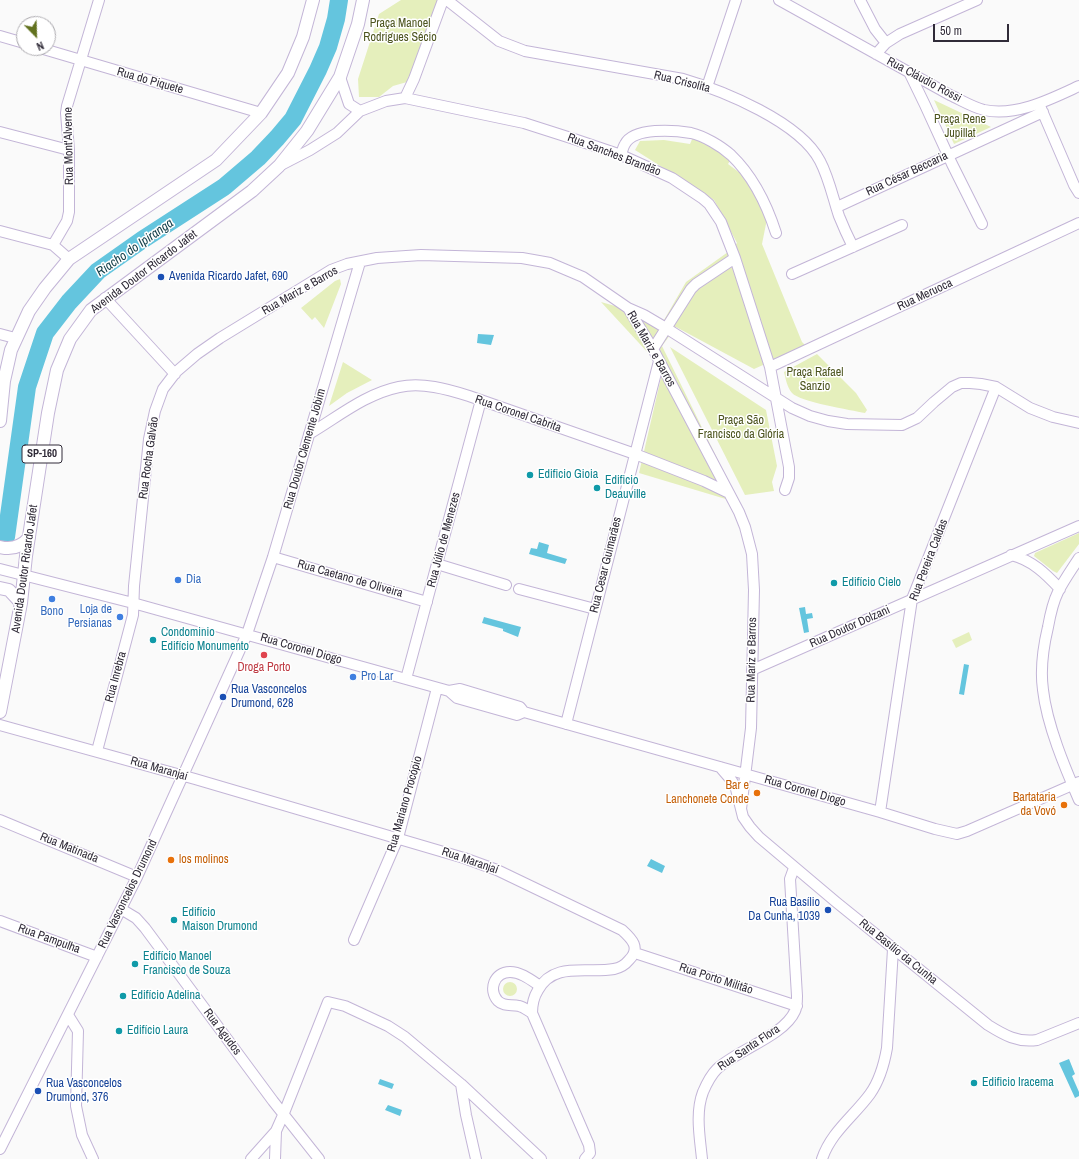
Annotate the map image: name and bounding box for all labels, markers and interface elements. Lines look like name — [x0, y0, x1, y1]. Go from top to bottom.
north arrow — [16, 16, 56, 56]
scale bar — [935, 16, 1011, 42]
park label: Praça Manoel Rodrigues Sécio — [363, 17, 437, 45]
text: 50 m — [940, 23, 962, 39]
text: N — [35, 38, 46, 54]
street label: Rua Cláudio Rossi — [884, 54, 964, 106]
street label: Rua do Piquete — [115, 65, 185, 97]
street label: Rua Crisolita — [652, 68, 712, 96]
street label: Rua Mont'Alverne — [61, 107, 77, 185]
park label: Praça Rene Jupillat — [934, 113, 986, 141]
street label: Rua Sanches Brandão — [565, 131, 663, 179]
street label: Rua César Beccaria — [864, 149, 950, 199]
water label: Riacho do Ipiranga — [93, 216, 177, 280]
street label: Avenida Doutor Ricardo Jafet — [88, 227, 200, 317]
street label: Rua Mariz e Barros — [259, 263, 341, 319]
place label: Avenida Ricardo Jafet, 690 — [169, 270, 288, 284]
marker: Avenida Ricardo Jafet, 690 — [156, 272, 166, 282]
street label: Rua Meruoca — [895, 276, 955, 314]
street label: Rua Mariz e Barros — [623, 308, 679, 390]
park label: Praça Rafael Sanzio — [787, 366, 843, 394]
street label: Rua Doutor Clemente Jobim — [281, 387, 329, 511]
street label: Rua Coronel Cabrita — [473, 393, 563, 435]
park label: Praça São Francisco da Glória — [698, 414, 784, 442]
street label: Rua Rocha Galvão — [136, 416, 162, 500]
road number: SP-160 — [22, 445, 62, 463]
place label: Edificio Gioia — [538, 468, 598, 482]
marker: Edificio Gioia — [525, 470, 535, 480]
place label: Edificio Deauville — [605, 474, 646, 502]
marker: Edificio Deauville — [592, 483, 602, 493]
street label: Rua Júlio de Menezes — [424, 491, 464, 589]
street label: Avenida Doutor Ricardo Jafet — [9, 504, 41, 634]
street label: Rua Cesar Guimarães — [587, 516, 625, 614]
street label: Rua Pereira Caldas — [907, 517, 951, 603]
street label: Rua Caetano de Oliveira — [296, 557, 404, 601]
place label: Dia — [186, 573, 201, 587]
marker: Dia — [173, 575, 183, 585]
place label: Edifício Cielo — [842, 576, 901, 590]
marker: Edifício Cielo — [829, 578, 839, 588]
marker: Bono — [47, 594, 57, 604]
place label: Loja de Persianas — [68, 603, 112, 631]
street label: Rua Doutor Dolzani — [808, 603, 892, 651]
place label: Bono — [41, 605, 63, 619]
marker: Loja de Persianas — [115, 612, 125, 622]
street label: Rua Mariz e Barros — [744, 617, 760, 703]
place label: Condominio Edifício Monumento — [161, 626, 249, 654]
street label: Rua Coronel Diogo — [259, 630, 343, 668]
marker: Condominio Edifício Monumento — [148, 635, 158, 645]
street label: Rua Inrebra — [102, 650, 130, 704]
marker: Droga Porto — [259, 650, 269, 660]
place label: Droga Porto — [237, 661, 291, 675]
place label: Pro Lar — [361, 670, 393, 684]
marker: Pro Lar — [348, 672, 358, 682]
place label: Rua Vasconcelos Drumond, 628 — [231, 683, 307, 711]
marker: Rua Vasconcelos Drumond, 628 — [218, 692, 228, 702]
street label: Rua Maranjaí — [129, 754, 189, 784]
street label: Rua Mariano Procópio — [384, 754, 426, 854]
street label: Rua Coronel Diogo — [763, 772, 847, 810]
place label: Bar e Lanchonete Conde — [666, 779, 749, 807]
marker: Bar e Lanchonete Conde — [752, 788, 762, 798]
place label: Bartataria da Vovó — [1013, 791, 1056, 819]
marker: Bartataria da Vovó — [1059, 800, 1069, 810]
street label: Rua Matinada — [38, 830, 100, 866]
street label: Rua Vasconcelos Drumond — [95, 837, 161, 951]
street label: Rua Maranjaí — [440, 845, 500, 877]
place label: los molinos — [179, 853, 229, 867]
marker: los molinos — [166, 855, 176, 865]
place label: Rua Basílio Da Cunha, 1039 — [748, 896, 820, 924]
marker: Rua Basílio Da Cunha, 1039 — [823, 905, 833, 915]
place label: Edifício Maison Drumond — [182, 906, 257, 934]
marker: Edifício Maison Drumond — [169, 915, 179, 925]
street label: Rua Basílio da Cunha — [856, 916, 940, 988]
street label: Rua Pampulha — [16, 921, 82, 957]
place label: Edifício Manoel Francisco de Souza — [143, 950, 231, 978]
marker: Edifício Manoel Francisco de Souza — [130, 959, 140, 969]
street label: Rua Porto Militão — [677, 960, 755, 998]
place label: Edifício Adelina — [131, 989, 200, 1003]
marker: Edifício Adelina — [118, 991, 128, 1001]
street label: Rua Agudos — [200, 1006, 244, 1058]
street label: Rua Santa Flora — [715, 1022, 783, 1074]
place label: Edifício Laura — [127, 1024, 188, 1038]
marker: Edifício Laura — [114, 1026, 124, 1036]
place label: Edificio Iracema — [982, 1076, 1054, 1090]
place label: Rua Vasconcelos Drumond, 376 — [46, 1077, 122, 1105]
marker: Edificio Iracema — [969, 1078, 979, 1088]
marker: Rua Vasconcelos Drumond, 376 — [33, 1086, 43, 1096]

